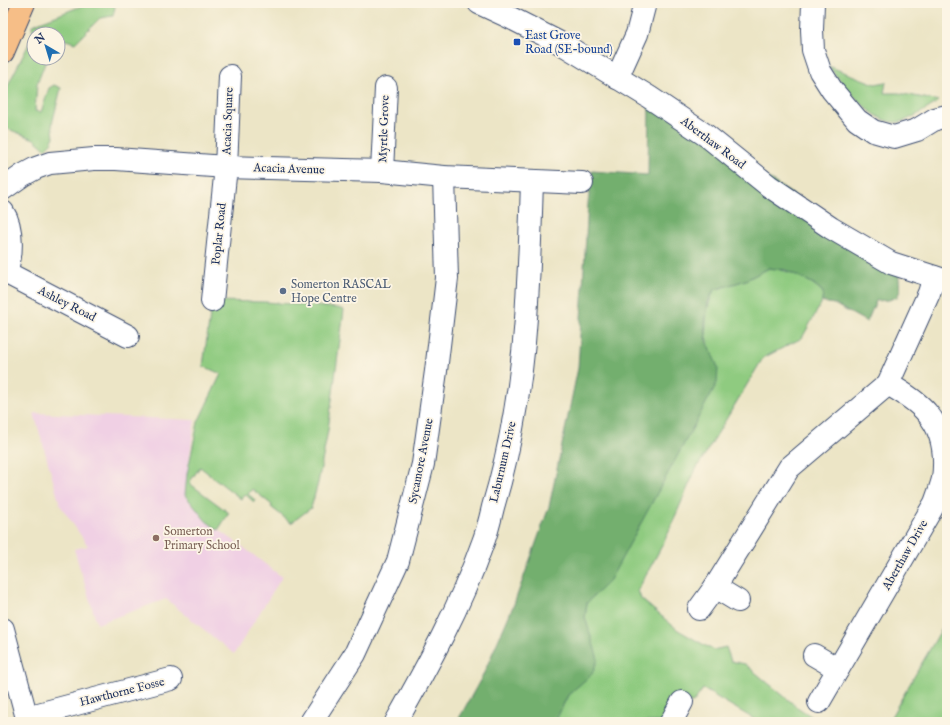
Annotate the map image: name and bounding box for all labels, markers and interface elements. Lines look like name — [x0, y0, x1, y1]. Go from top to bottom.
north arrow — [26, 26, 66, 66]
place label: East Grove Road (SE-bound) — [525, 28, 613, 57]
text: N — [32, 30, 49, 48]
marker: East Grove Road (SE-bound) — [512, 37, 522, 47]
street label: Acacia Square — [219, 86, 238, 156]
street label: Myrtle Grove — [375, 94, 393, 163]
street label: Aberthaw Road — [677, 113, 749, 173]
street label: Acacia Avenue — [252, 160, 325, 178]
street label: Poplar Road — [208, 202, 231, 266]
place label: Somerton RASCAL Hope Centre — [291, 277, 391, 307]
street label: Ashley Road — [35, 283, 99, 325]
marker: Somerton RASCAL Hope Centre — [278, 286, 288, 296]
street label: Sycamore Avenue — [405, 416, 437, 505]
street label: Laburnum Drive — [486, 419, 520, 504]
street label: Aberthaw Drive — [878, 517, 931, 594]
place label: Somerton Primary School — [164, 524, 240, 553]
marker: Somerton Primary School — [151, 533, 161, 543]
street label: Hawthorne Fosse — [78, 674, 166, 710]

